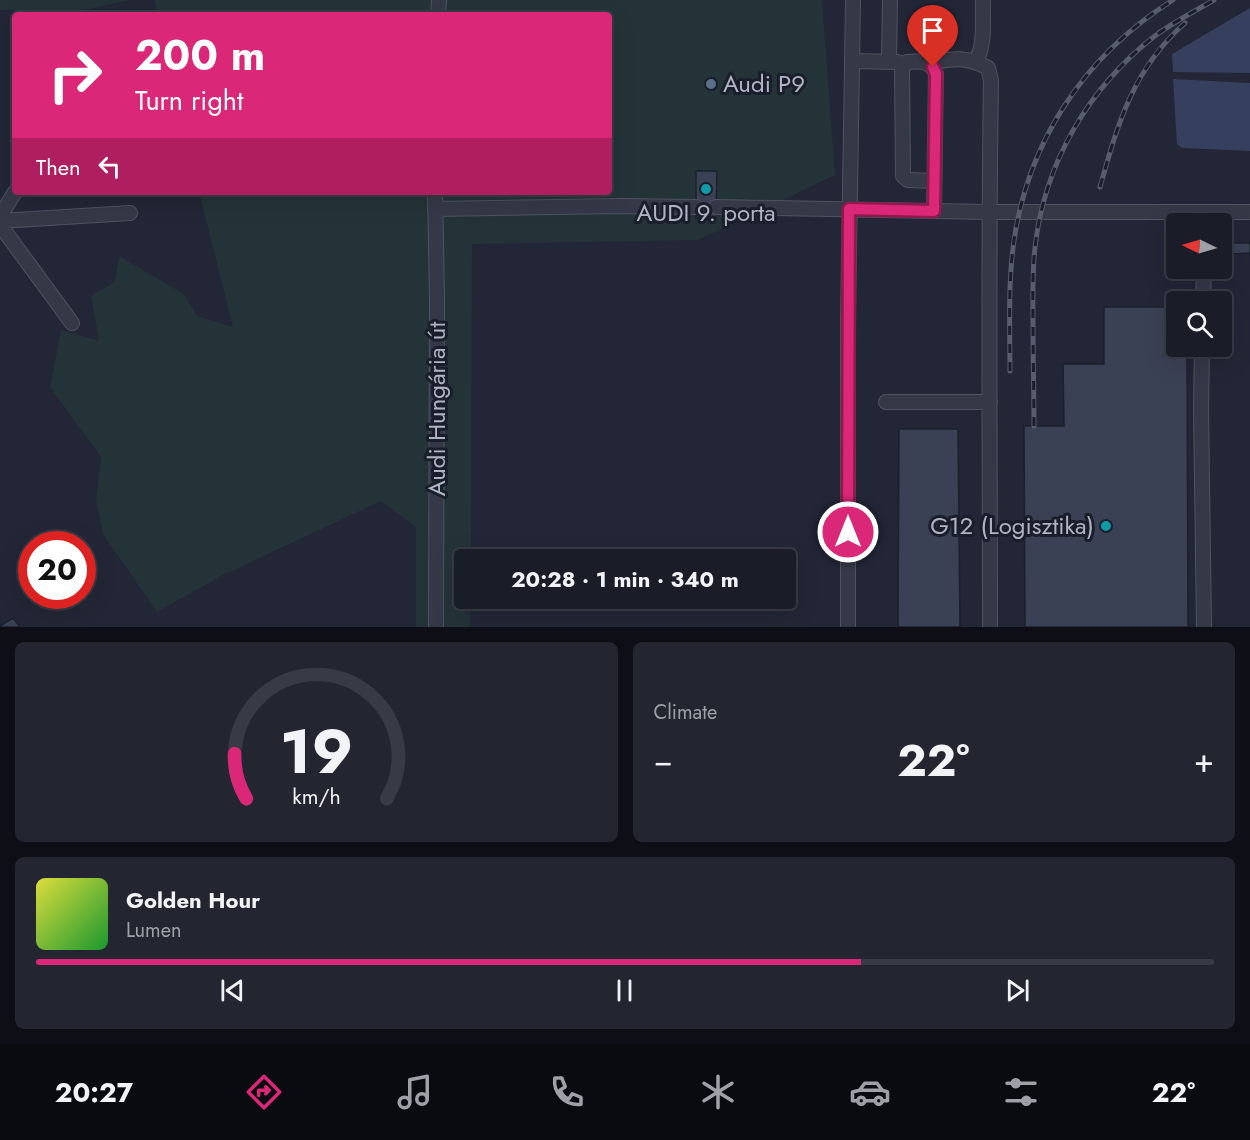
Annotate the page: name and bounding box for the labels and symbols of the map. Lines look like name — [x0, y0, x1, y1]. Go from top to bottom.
pin — [907, 5, 958, 67]
place label: Audi P9 — [723, 66, 805, 101]
marker: Audi P9 — [704, 77, 718, 91]
marker: AUDI 9. porta — [699, 182, 713, 196]
place label: AUDI 9. porta — [636, 195, 776, 230]
north arrow — [1166, 213, 1232, 279]
street label: Audi Hungária út — [419, 322, 454, 496]
position arrow — [816, 500, 880, 564]
place label: G12 (Logisztika) — [930, 508, 1094, 543]
marker: G12 (Logisztika) — [1099, 519, 1113, 533]
speed limit sign: 20 — [18, 531, 96, 609]

